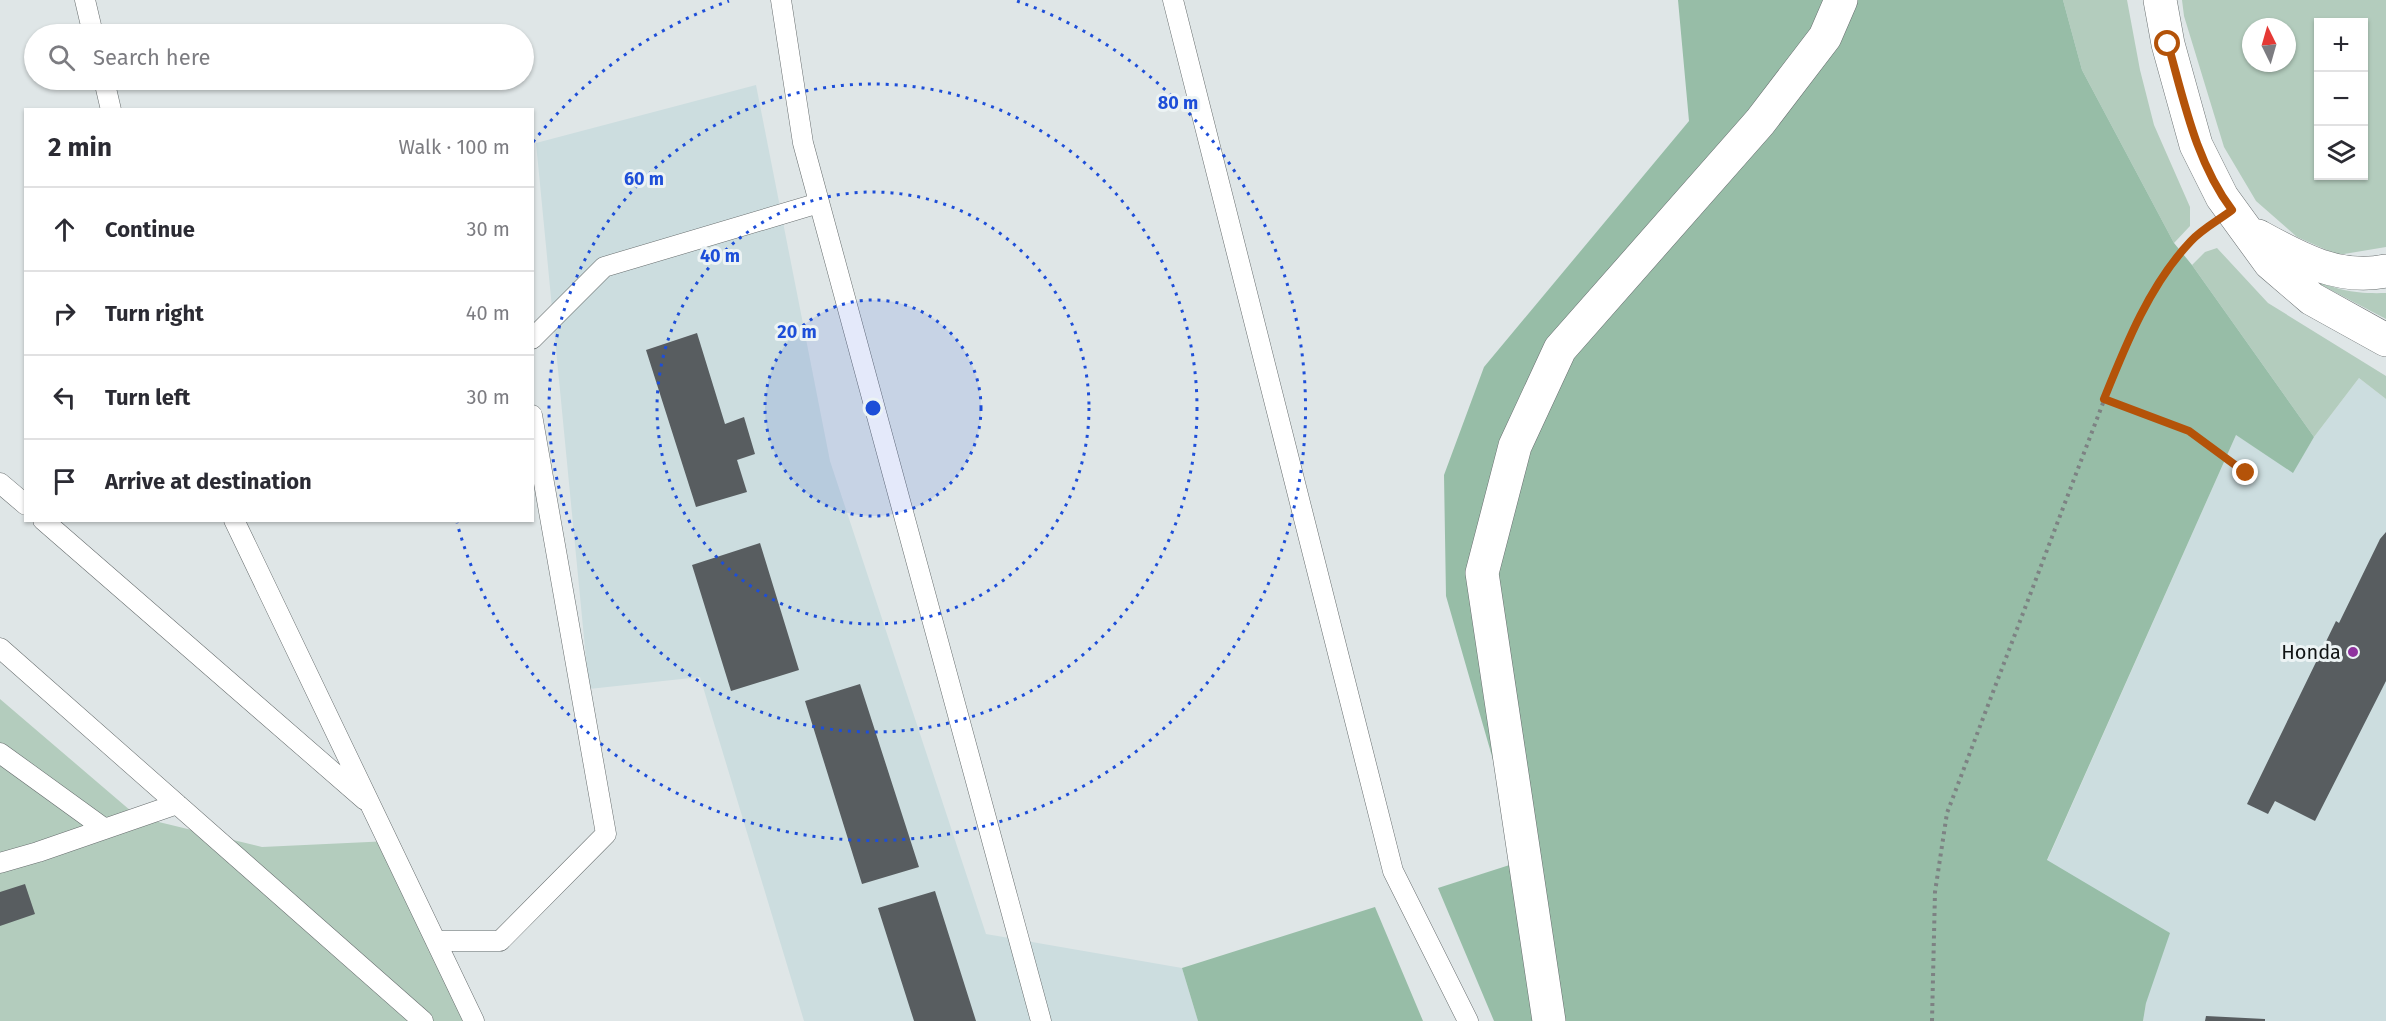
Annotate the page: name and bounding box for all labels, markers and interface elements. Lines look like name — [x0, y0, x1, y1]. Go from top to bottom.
north arrow — [2242, 18, 2296, 72]
map controls — [2314, 18, 2368, 180]
button: + — [2314, 18, 2368, 72]
search box — [24, 24, 534, 90]
route start — [2154, 30, 2180, 56]
icon: search — [45, 41, 78, 74]
text: Search here — [93, 44, 211, 71]
button: − — [2314, 72, 2368, 126]
text: 80 m — [1158, 92, 1198, 114]
button: layers — [2314, 126, 2368, 180]
text: 2 min — [48, 132, 112, 163]
text: Walk · 100 m — [398, 135, 510, 159]
text: 60 m — [624, 168, 664, 190]
icon: ahead — [48, 213, 81, 246]
text: Continue — [105, 216, 195, 243]
text: 30 m — [466, 217, 510, 241]
text: 40 m — [700, 245, 740, 267]
icon: right — [48, 297, 81, 330]
text: Turn right — [105, 300, 204, 327]
text: 40 m — [466, 301, 510, 325]
text: 20 m — [777, 321, 817, 343]
icon: left — [48, 381, 81, 414]
text: Turn left — [105, 384, 190, 411]
text: 30 m — [466, 385, 510, 409]
centre of rings — [863, 398, 883, 418]
route end — [2232, 459, 2258, 485]
icon: arrive — [48, 465, 81, 498]
text: Arrive at destination — [105, 468, 312, 495]
place label: Honda — [2281, 640, 2341, 664]
marker: Honda — [2346, 645, 2360, 659]

